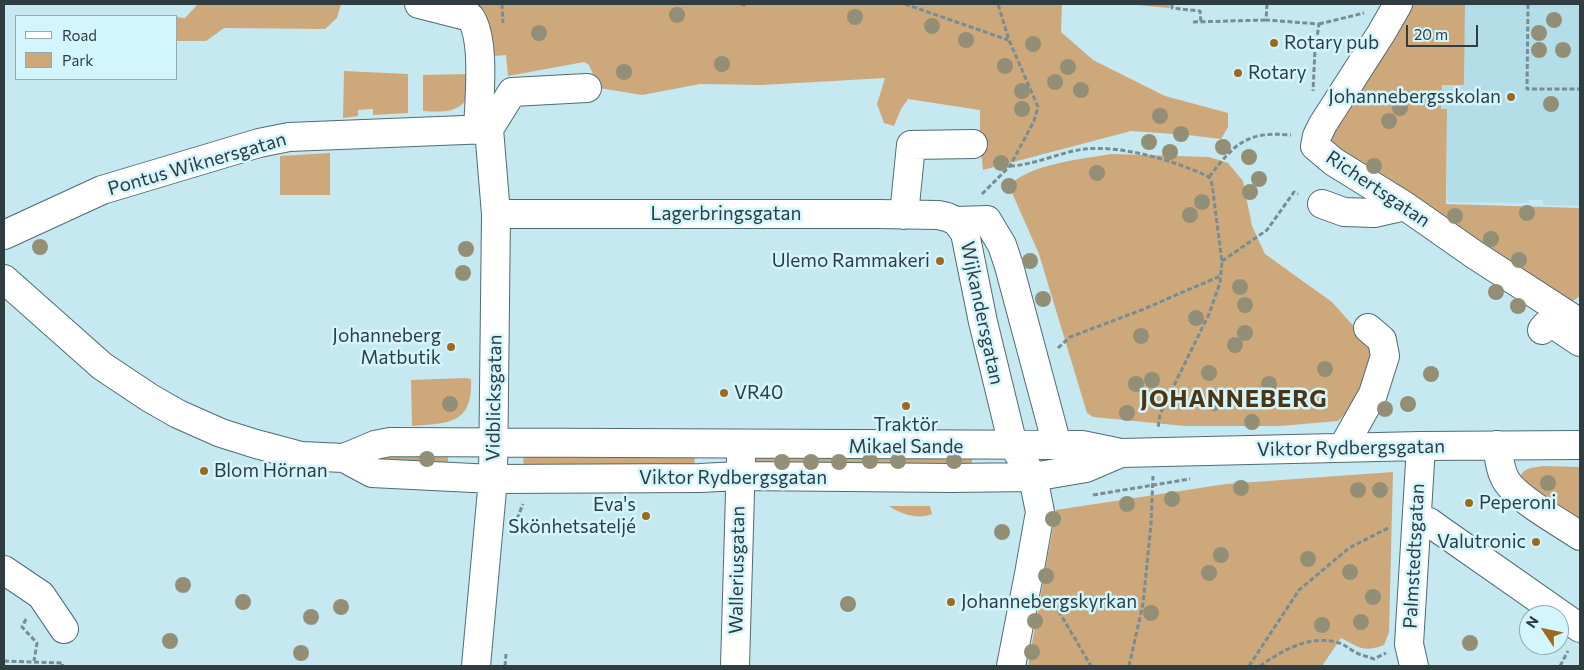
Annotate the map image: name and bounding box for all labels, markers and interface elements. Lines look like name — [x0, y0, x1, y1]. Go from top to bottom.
legend — [15, 15, 178, 80]
scale bar — [1409, 15, 1482, 47]
text: 20 m — [1414, 25, 1448, 43]
text: Road — [62, 26, 97, 44]
place label: Rotary pub — [1284, 32, 1379, 54]
marker: Rotary pub — [1268, 37, 1280, 49]
text: Park — [62, 51, 93, 69]
place label: Rotary — [1248, 62, 1306, 84]
marker: Rotary — [1232, 67, 1244, 79]
place label: Johannebergsskolan — [1328, 86, 1501, 108]
marker: Johannebergsskolan — [1505, 91, 1517, 103]
street label: Pontus Wiknersgatan — [105, 128, 289, 200]
street label: Richertsgatan — [1322, 146, 1434, 232]
street label: Lagerbringsgatan — [651, 203, 801, 225]
street label: Wijkandersgatan — [956, 239, 1008, 387]
place label: Ulemo Rammakeri — [772, 250, 930, 272]
marker: Ulemo Rammakeri — [934, 255, 946, 267]
place label: Johanneberg Matbutik — [332, 325, 441, 369]
street label: Vidblicksgatan — [481, 334, 507, 462]
marker: Johanneberg Matbutik — [445, 341, 457, 353]
place label: VR40 — [734, 382, 783, 404]
district label: JOHANNEBERG — [1139, 385, 1329, 413]
marker: VR40 — [718, 387, 730, 399]
marker: Traktör Mikael Sande — [900, 400, 912, 412]
place label: Traktör Mikael Sande — [849, 414, 963, 458]
street label: Viktor Rydbergsgatan — [1257, 435, 1445, 461]
place label: Blom Hörnan — [214, 460, 328, 482]
marker: Blom Hörnan — [198, 465, 210, 477]
street label: Viktor Rydbergsgatan — [639, 467, 827, 489]
street label: Palmstedtsgatan — [1399, 483, 1429, 629]
place label: Peperoni — [1479, 492, 1556, 514]
place label: Eva's Skönhetsateljé — [508, 494, 636, 538]
marker: Peperoni — [1463, 497, 1475, 509]
street label: Walleriusgatan — [724, 506, 750, 634]
marker: Eva's Skönhetsateljé — [640, 510, 652, 522]
place label: Valutronic — [1437, 531, 1526, 553]
marker: Valutronic — [1530, 536, 1542, 548]
place label: Johannebergskyrkan — [961, 591, 1137, 613]
marker: Johannebergskyrkan — [945, 596, 957, 608]
north arrow — [1519, 605, 1569, 655]
text: N — [1522, 613, 1542, 631]

